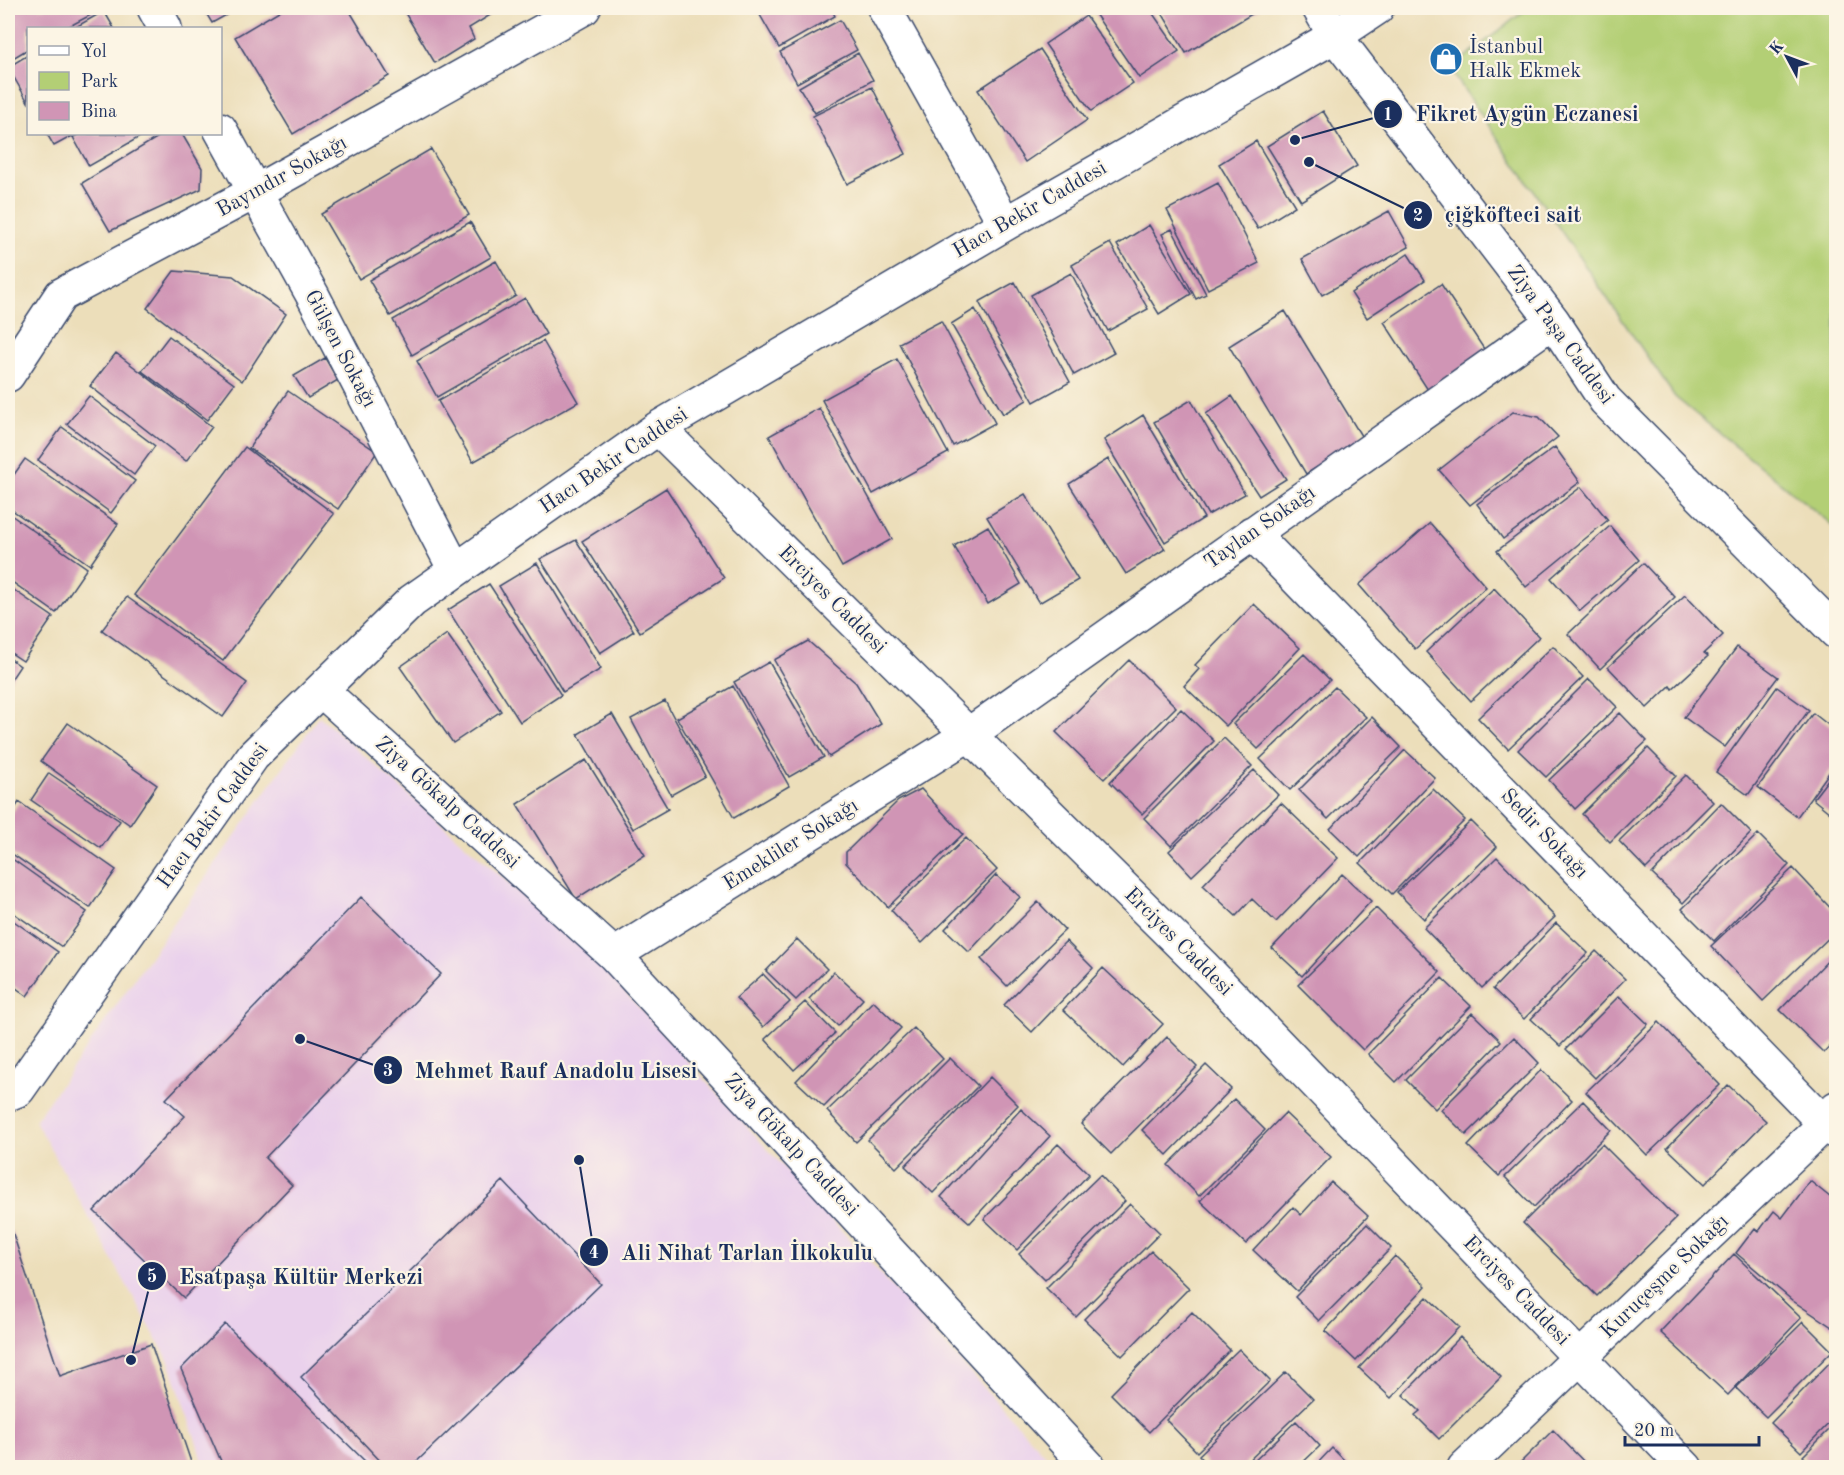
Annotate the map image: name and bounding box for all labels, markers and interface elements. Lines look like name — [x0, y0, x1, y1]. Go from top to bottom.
legend — [27, 27, 222, 135]
north arrow — [1757, 27, 1817, 87]
place label: İstanbul Halk Ekmek — [1469, 33, 1581, 82]
text: K — [1767, 39, 1787, 58]
shop icon: İstanbul Halk Ekmek — [1428, 41, 1464, 77]
text: Yol — [81, 43, 107, 61]
text: Park — [81, 73, 118, 91]
callout: Fikret Aygün Eczanesi — [1373, 94, 1650, 134]
text: Bina — [81, 103, 117, 121]
text: Fikret Aygün Eczanesi — [1416, 104, 1638, 126]
text: 1 — [1383, 106, 1393, 124]
street label: Bayındır Sokağı — [213, 133, 351, 221]
street label: Hacı Bekir Caddesi — [950, 157, 1110, 263]
callout: çiğköfteci sait — [1403, 195, 1594, 235]
text: çiğköfteci sait — [1445, 205, 1581, 227]
text: 2 — [1413, 207, 1423, 225]
street label: Ziya Paşa Caddesi — [1503, 262, 1617, 408]
street label: Gülşen Sokağı — [300, 287, 380, 411]
street label: Hacı Bekir Caddesi — [536, 404, 692, 518]
street label: Taylan Sokağı — [1201, 482, 1319, 574]
street label: Erciyes Caddesi — [774, 542, 890, 658]
street label: Ziya Gökalp Caddesi — [371, 733, 523, 873]
street label: Hacı Bekir Caddesi — [153, 740, 273, 892]
street label: Sedir Sokağı — [1496, 785, 1592, 883]
street label: Emekliler Sokağı — [720, 795, 862, 895]
street label: Erciyes Caddesi — [1120, 884, 1236, 1000]
callout: Mehmet Rauf Anadolu Lisesi — [373, 1050, 709, 1090]
text: Mehmet Rauf Anadolu Lisesi — [415, 1061, 697, 1083]
text: 3 — [383, 1062, 393, 1080]
street label: Ziya Gökalp Caddesi — [720, 1070, 862, 1220]
street label: Kuruçeşme Sokağı — [1597, 1211, 1733, 1343]
callout: Ali Nihat Tarlan İlkokulu — [579, 1232, 885, 1272]
street label: Erciyes Caddesi — [1459, 1232, 1573, 1350]
text: Ali Nihat Tarlan İlkokulu — [621, 1239, 873, 1265]
text: 4 — [589, 1244, 599, 1262]
callout: Esatpaşa Kültür Merkezi — [137, 1256, 435, 1296]
text: Esatpaşa Kültür Merkezi — [179, 1267, 423, 1289]
text: 5 — [147, 1268, 157, 1286]
scale bar — [1625, 1409, 1758, 1447]
text: 20 m — [1634, 1422, 1674, 1440]

